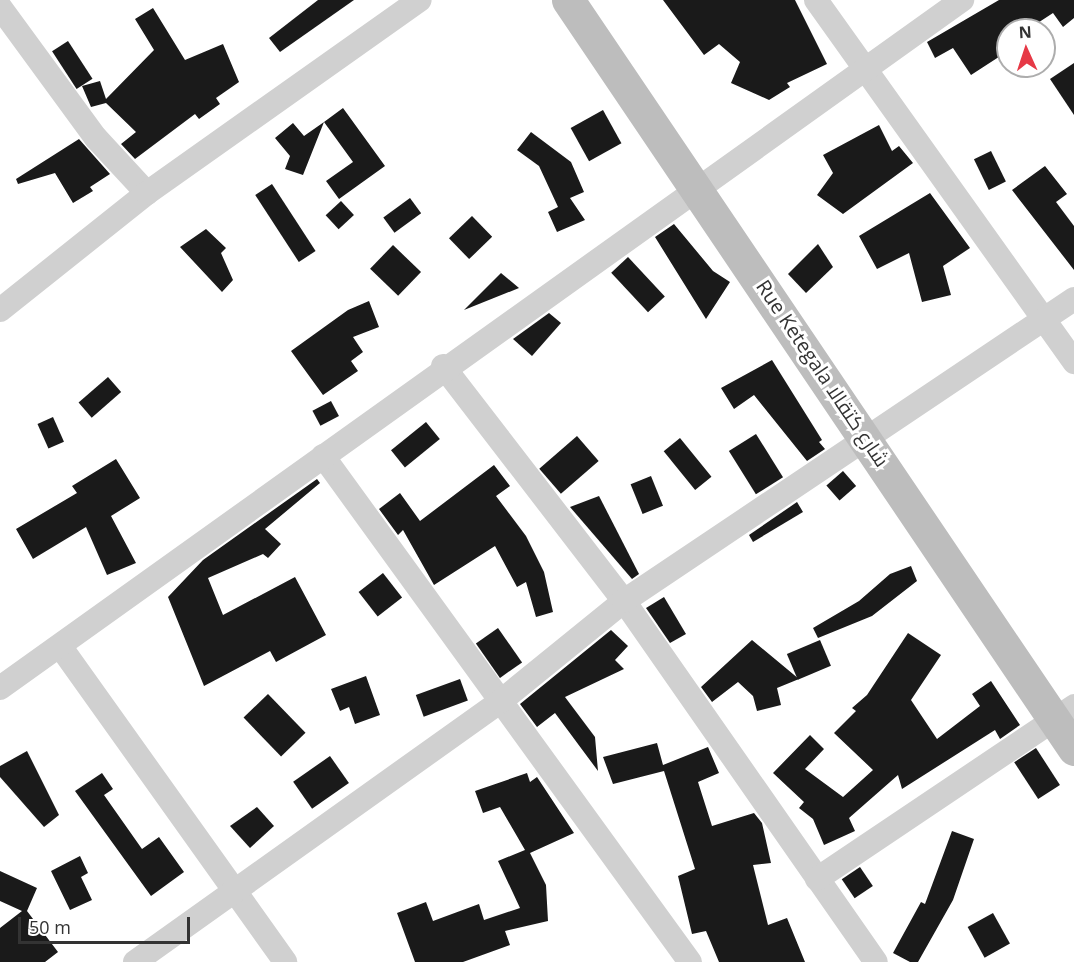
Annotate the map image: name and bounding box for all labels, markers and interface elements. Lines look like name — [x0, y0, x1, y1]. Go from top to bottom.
north arrow — [996, 18, 1056, 78]
text: N — [1018, 21, 1032, 43]
street label: Rue Ketegala شارع كتقالا — [752, 275, 894, 471]
scale bar — [21, 905, 194, 943]
text: 50 m — [29, 915, 71, 939]

